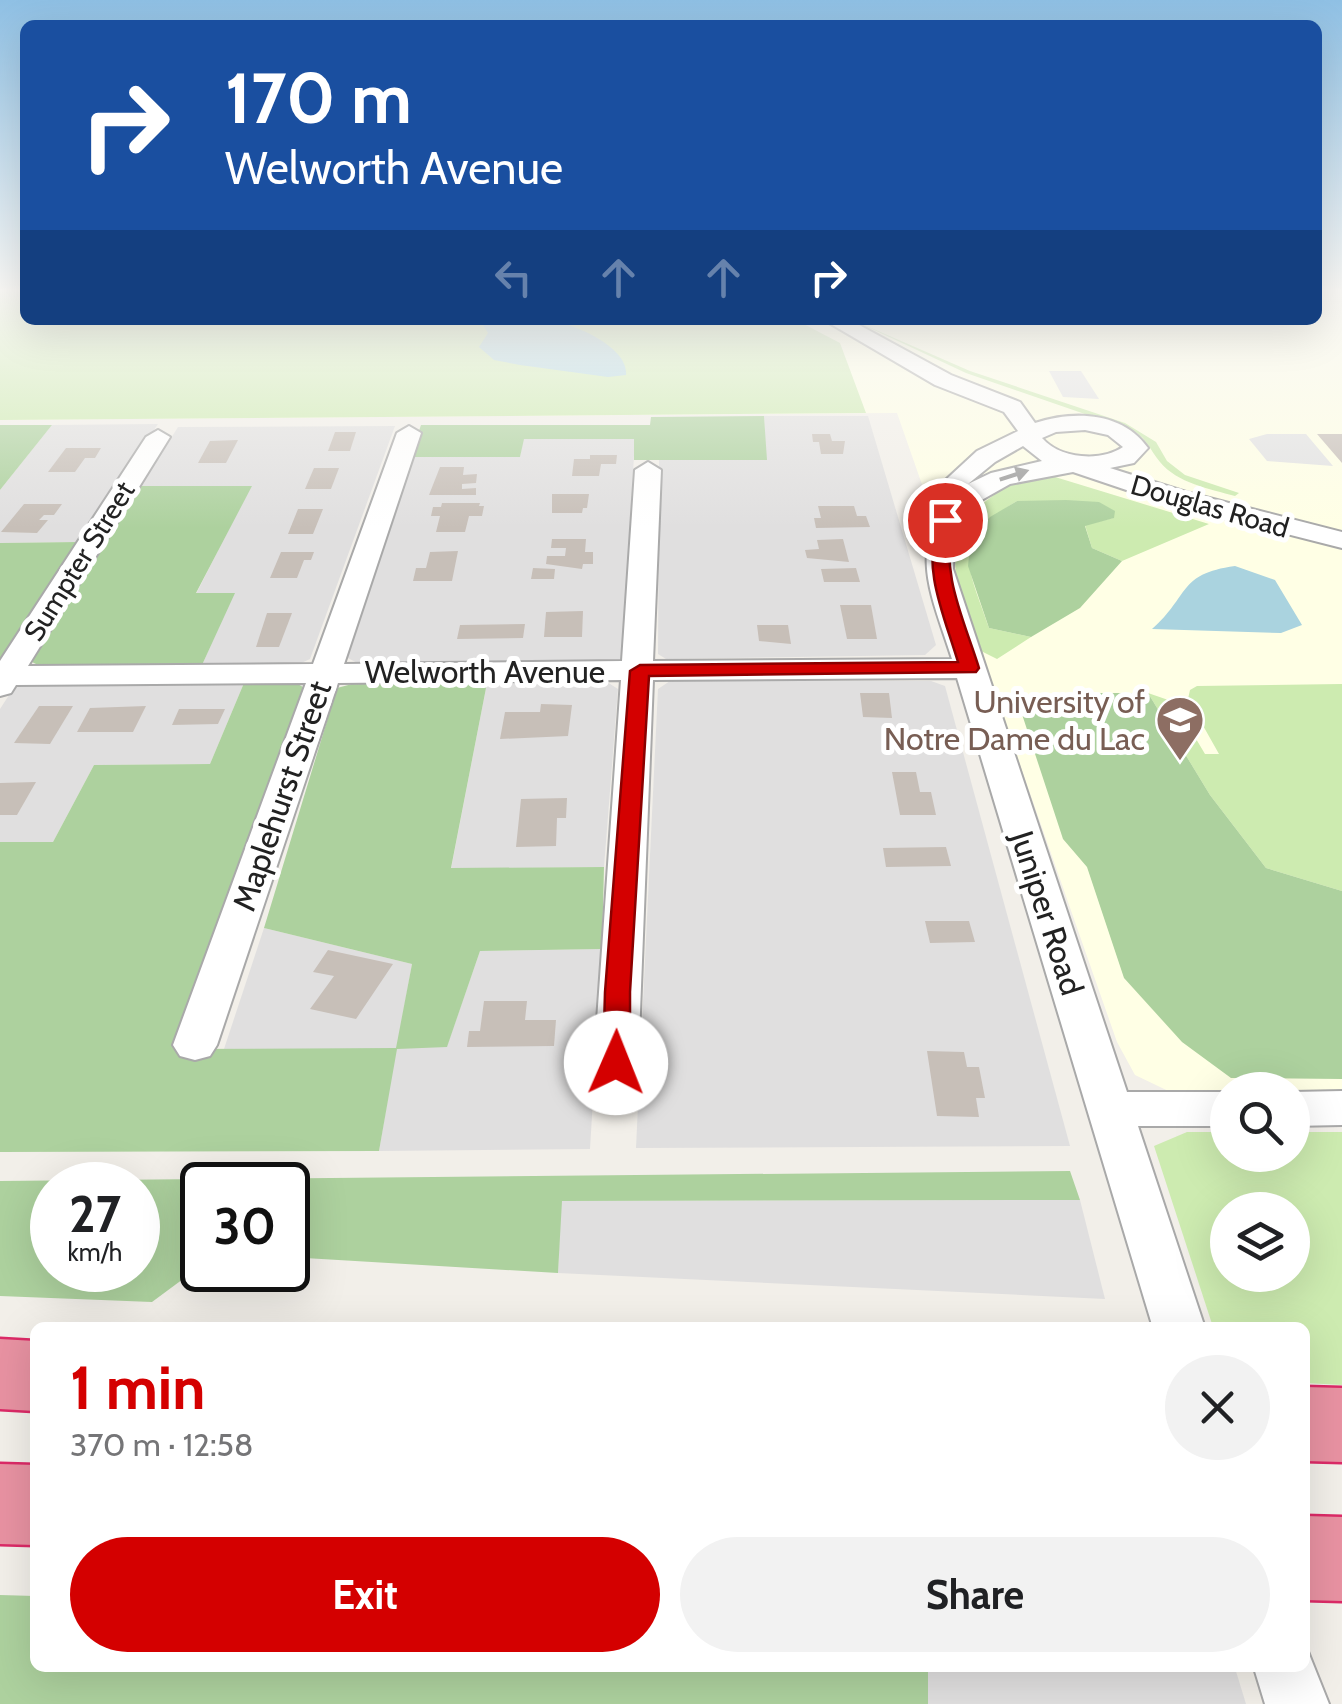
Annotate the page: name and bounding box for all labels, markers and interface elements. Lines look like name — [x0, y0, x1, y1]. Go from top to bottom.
text: 170 m — [225, 55, 412, 141]
icon: right — [60, 60, 190, 190]
text: Welworth Avenue — [225, 141, 563, 195]
icon: left — [486, 250, 541, 305]
icon: ahead — [591, 250, 646, 305]
icon: ahead — [696, 250, 751, 305]
icon: right — [801, 250, 856, 305]
one-way arrow — [999, 466, 1029, 481]
street label: Douglas Road — [1127, 467, 1293, 545]
street label: Sumpter Street — [16, 475, 142, 647]
pin — [903, 478, 988, 563]
icon: arrive — [918, 493, 973, 548]
street label: Welworth Avenue — [365, 652, 605, 691]
street label: Maplehurst Street — [224, 676, 339, 916]
place label: University of Notre Dame du Lac — [884, 682, 1145, 758]
school or university icon: University of Notre Dame du Lac — [1154, 694, 1206, 762]
street label: Juniper Road — [1002, 825, 1092, 1000]
position arrow — [564, 1011, 668, 1115]
map controls — [1210, 1072, 1310, 1292]
button: search — [1210, 1072, 1310, 1172]
speed limit sign: 30 — [180, 1162, 310, 1292]
text: 27 — [69, 1184, 121, 1245]
button: layers — [1210, 1192, 1310, 1292]
text: km/h — [68, 1237, 122, 1267]
text: 1 min — [70, 1351, 205, 1424]
button: close — [1165, 1355, 1270, 1460]
text: 370 m · 12:58 — [70, 1425, 253, 1464]
button: Exit — [70, 1537, 660, 1652]
button: Share — [680, 1537, 1270, 1652]

